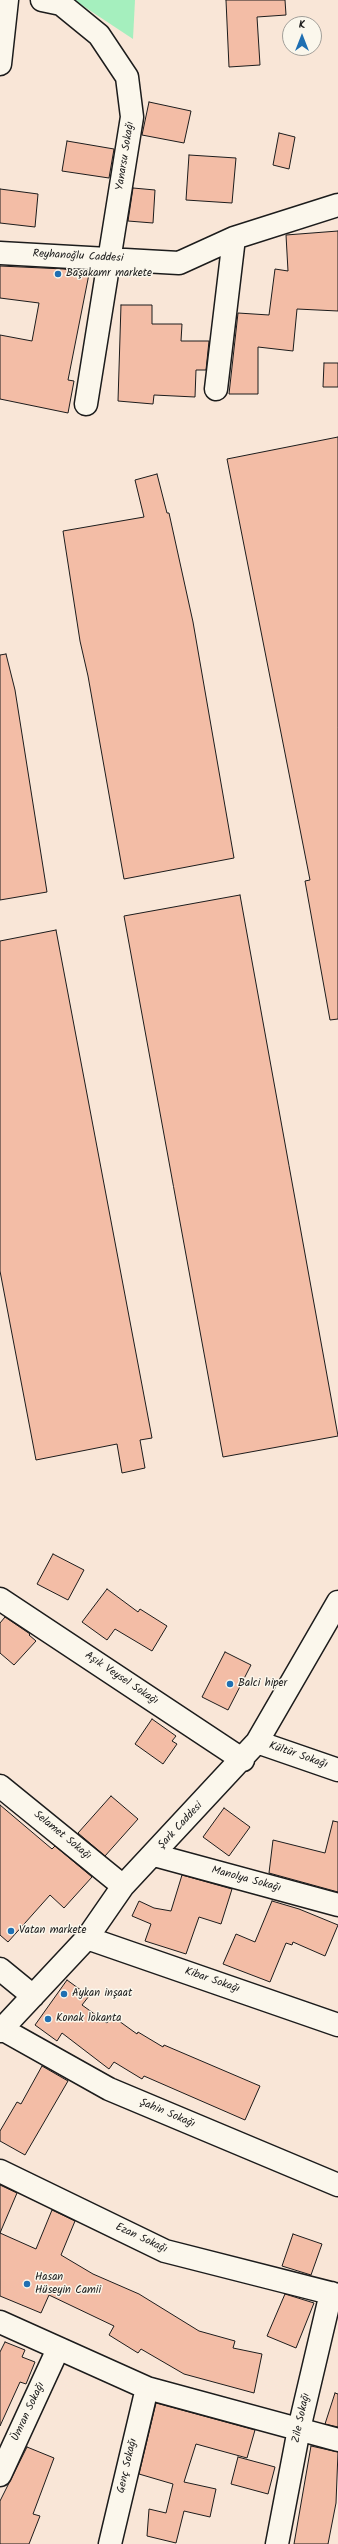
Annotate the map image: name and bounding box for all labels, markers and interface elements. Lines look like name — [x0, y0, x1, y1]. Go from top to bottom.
north arrow — [282, 16, 322, 56]
text: K — [299, 16, 305, 34]
street label: Yanarsu Sokağı — [114, 121, 138, 191]
street label: Reyhanoğlu Caddesi — [32, 248, 124, 266]
place label: Başakamr markete — [66, 267, 152, 281]
marker: Başakamr markete — [53, 269, 63, 279]
street label: Aşık Veysel Sokağı — [82, 1650, 160, 1708]
place label: Balci hiper — [238, 1677, 287, 1691]
marker: Balci hiper — [225, 1679, 235, 1689]
street label: Kültür Sokağı — [267, 1740, 329, 1772]
street label: Şark Caddesi — [156, 1800, 206, 1852]
street label: Selamet Sokağı — [31, 1809, 93, 1863]
street label: Manolya Sokağı — [210, 1864, 282, 1896]
place label: Vatan markete — [19, 1924, 87, 1938]
marker: Vatan markete — [6, 1926, 16, 1936]
street label: Kibar Sokağı — [183, 1965, 241, 1997]
place label: Aykan inşaat — [72, 1987, 132, 2001]
marker: Aykan inşaat — [59, 1989, 69, 1999]
place label: Konak lokanta — [56, 2012, 121, 2026]
marker: Konak lokanta — [43, 2014, 53, 2024]
street label: Şahin Sokağı — [137, 2096, 197, 2132]
street label: Ezan Sokağı — [113, 2221, 169, 2257]
place label: Hasan Hüseyin Camii — [35, 2271, 101, 2297]
marker: Hasan Hüseyin Camii — [22, 2279, 32, 2289]
street label: Ümran Sokağı — [10, 2380, 48, 2444]
street label: Zile Sokağı — [290, 2392, 314, 2444]
street label: Genç Sokağı — [115, 2437, 141, 2495]

